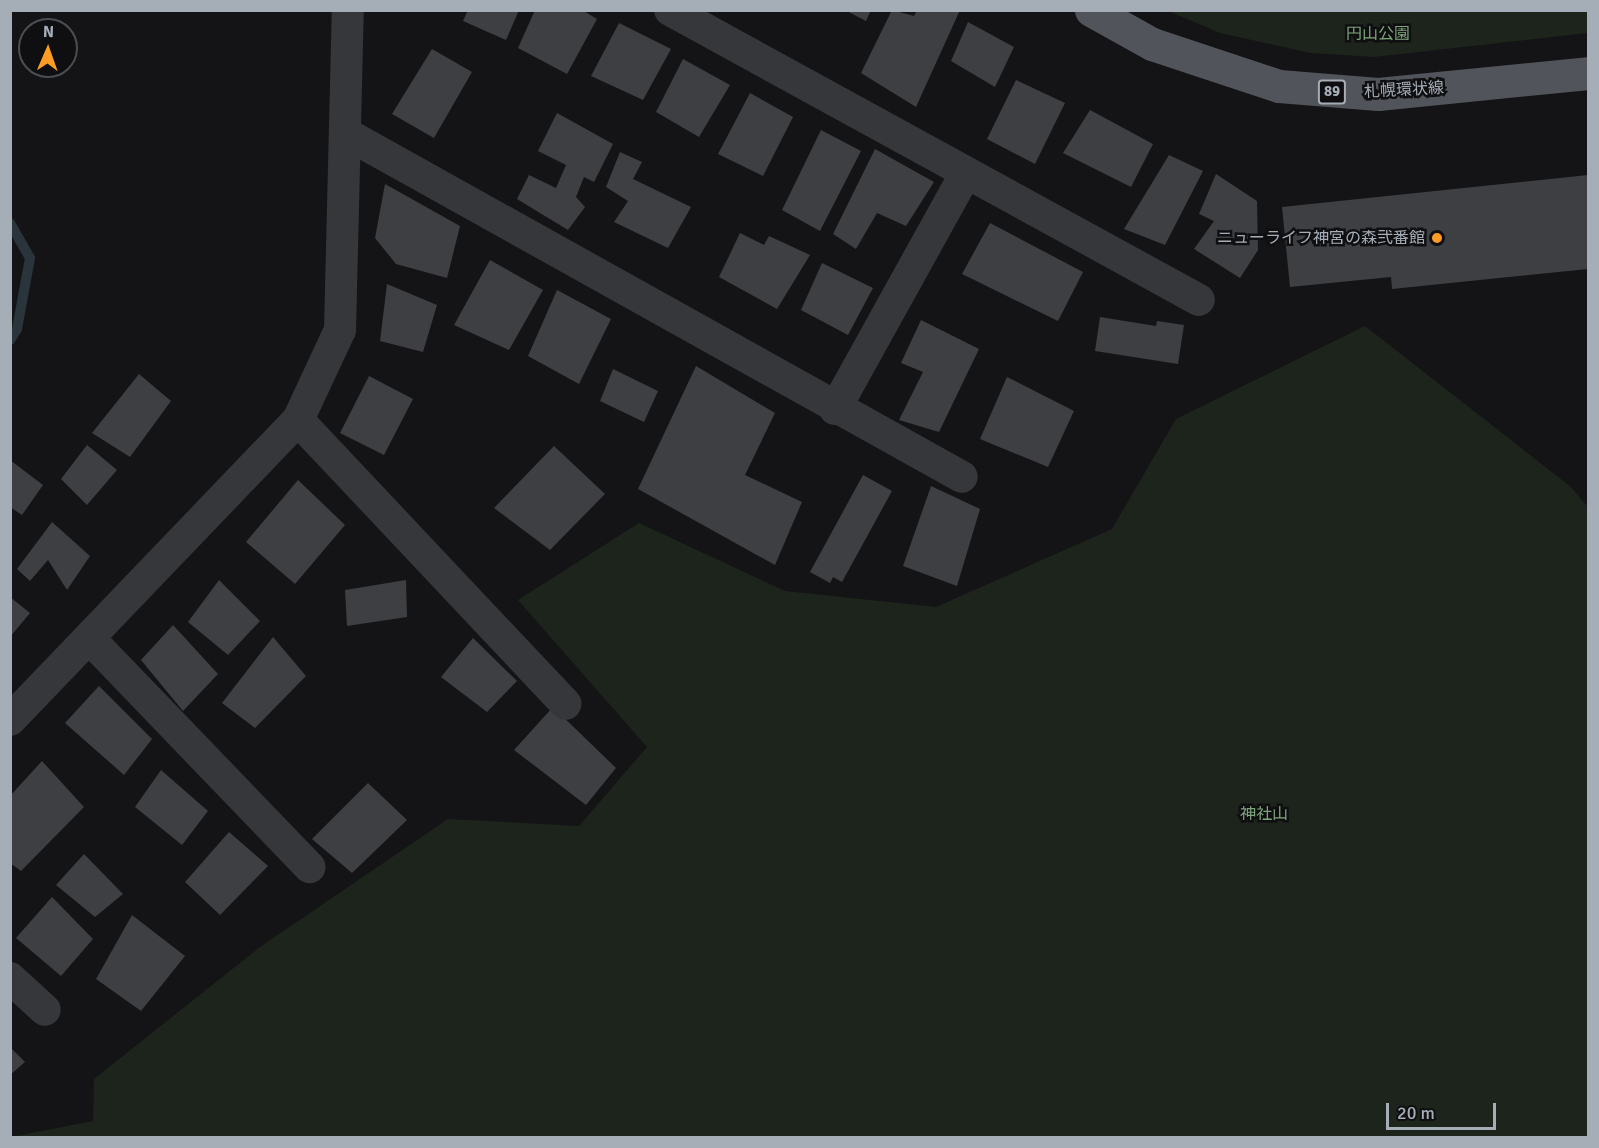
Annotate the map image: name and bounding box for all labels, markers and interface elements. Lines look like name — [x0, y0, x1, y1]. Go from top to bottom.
north arrow — [18, 18, 78, 78]
text: N — [43, 22, 54, 42]
park label: 円山公園 — [1346, 24, 1410, 44]
street label: 札幌環状線 — [1364, 78, 1444, 102]
road number: 89 — [1317, 80, 1347, 104]
place label: ニューライフ神宮の森弐番館 — [1217, 228, 1425, 248]
marker: ニューライフ神宮の森弐番館 — [1430, 231, 1444, 245]
park label: 神社山 — [1240, 804, 1288, 824]
scale bar — [1389, 1091, 1498, 1129]
text: 20 m — [1397, 1102, 1435, 1124]

